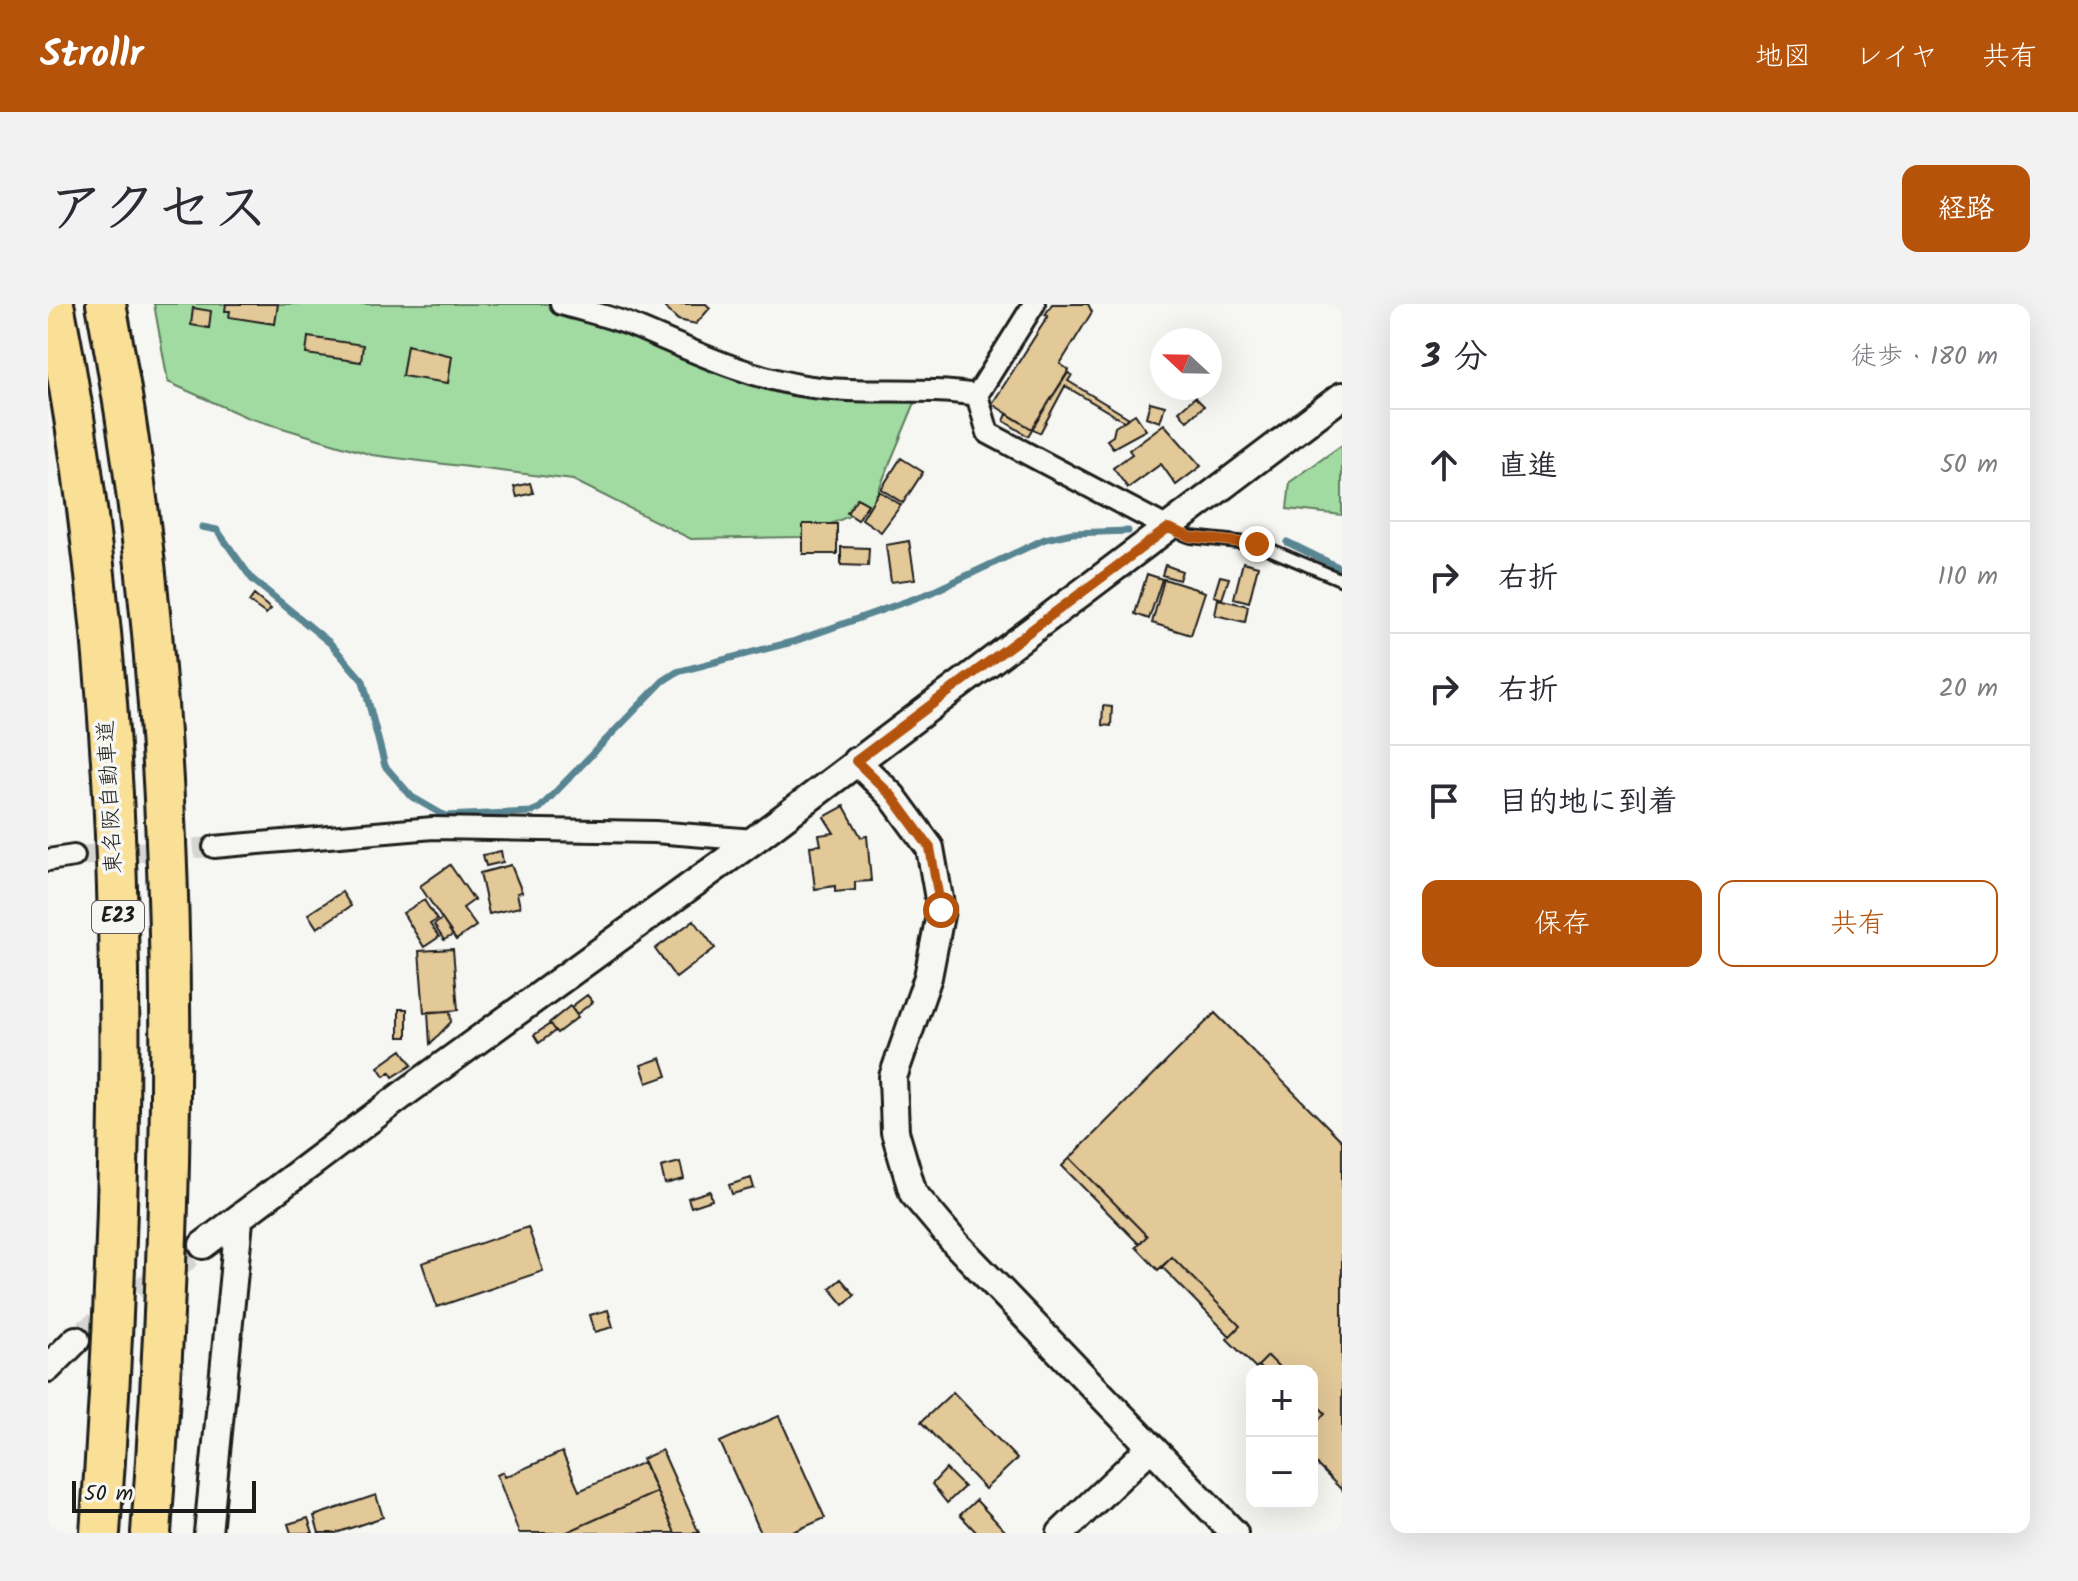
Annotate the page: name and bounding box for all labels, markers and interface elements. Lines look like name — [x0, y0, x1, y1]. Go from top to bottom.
text: Strollr — [40, 26, 143, 86]
text: 地図 — [1755, 35, 1811, 80]
text: レイヤ — [1855, 35, 1938, 80]
text: 共有 — [1982, 35, 2038, 80]
button: 経路 — [1902, 165, 2030, 252]
text: アクセス — [48, 166, 269, 256]
north arrow — [1150, 328, 1222, 400]
text: 3 分 — [1422, 331, 1488, 385]
text: 徒歩 · 180 m — [1851, 336, 1998, 378]
icon: ahead — [1422, 443, 1466, 487]
text: 直進 — [1498, 443, 1558, 491]
text: 50 m — [1940, 444, 1998, 486]
route end — [1239, 526, 1275, 562]
icon: right — [1422, 555, 1466, 599]
text: 右折 — [1498, 555, 1558, 603]
text: 110 m — [1938, 556, 1998, 598]
icon: right — [1422, 667, 1466, 711]
text: 右折 — [1498, 667, 1558, 715]
text: 20 m — [1939, 668, 1998, 710]
street label: 東名阪自動車道 — [89, 719, 133, 875]
icon: arrive — [1422, 779, 1466, 823]
text: 目的地に到着 — [1498, 779, 1678, 827]
button: 保存 — [1422, 880, 1702, 967]
button: 共有 — [1718, 880, 1998, 967]
route start — [923, 892, 959, 928]
road number: E23 — [92, 901, 144, 933]
map controls — [1246, 1365, 1318, 1509]
button: + — [1246, 1365, 1318, 1437]
button: − — [1246, 1437, 1318, 1509]
scale bar — [72, 1477, 256, 1513]
text: 50 m — [84, 1477, 133, 1512]

